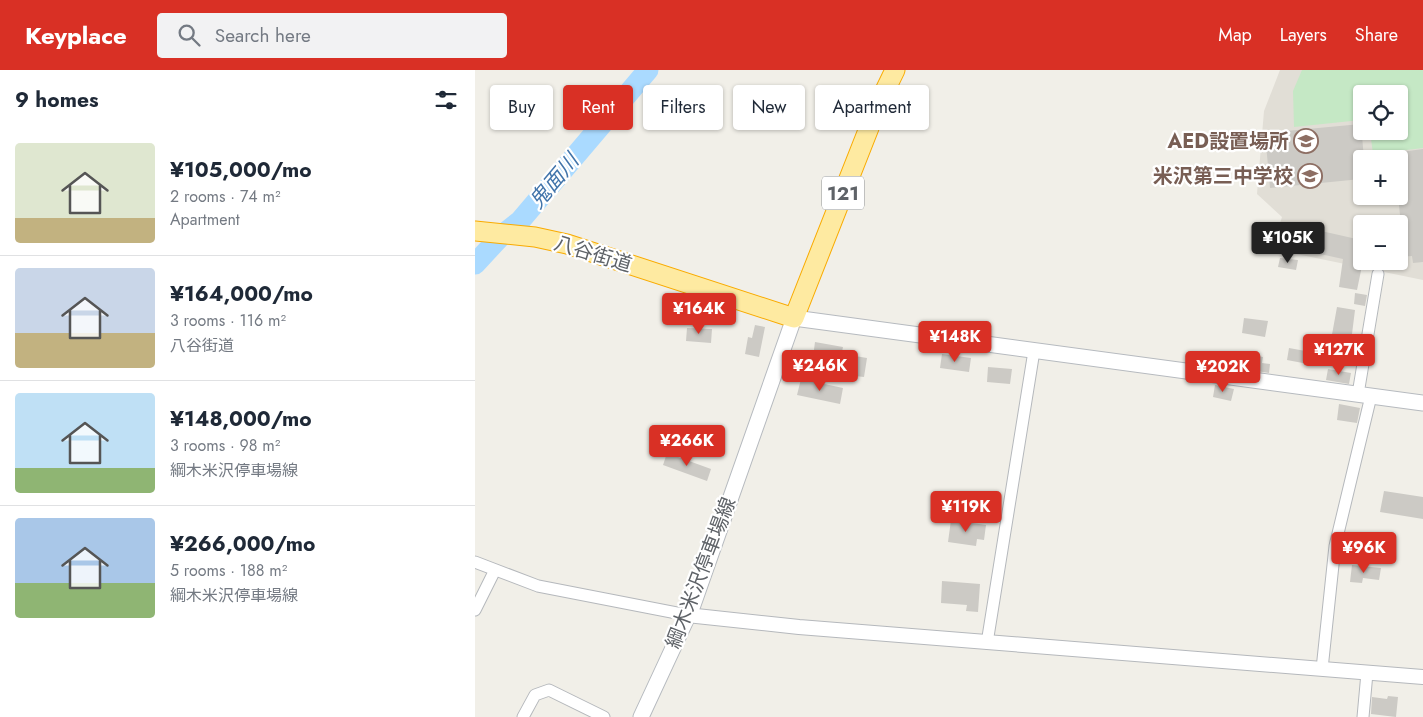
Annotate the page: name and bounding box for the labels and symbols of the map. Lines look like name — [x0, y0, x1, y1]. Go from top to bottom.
place label: AED設置場所 — [1167, 127, 1289, 156]
school or university icon: AED設置場所 — [1293, 128, 1319, 154]
water label: 鬼面川 — [522, 146, 587, 215]
place label: 米沢第三中学校 — [1153, 162, 1293, 191]
school or university icon: 米沢第三中学校 — [1297, 163, 1323, 189]
road number: 121 — [822, 176, 864, 210]
pin: ¥105K — [1253, 222, 1323, 264]
street label: 八谷街道 — [551, 228, 635, 280]
pin: ¥164K — [664, 292, 734, 335]
pin: ¥148K — [920, 320, 990, 363]
pin: ¥127K — [1304, 334, 1374, 376]
pin: ¥246K — [785, 350, 855, 392]
pin: ¥202K — [1188, 350, 1258, 393]
pin: ¥266K — [652, 424, 722, 467]
pin: ¥119K — [931, 490, 1001, 533]
street label: 綱木米沢停車場線 — [659, 493, 743, 653]
pin: ¥96K — [1334, 532, 1394, 574]

